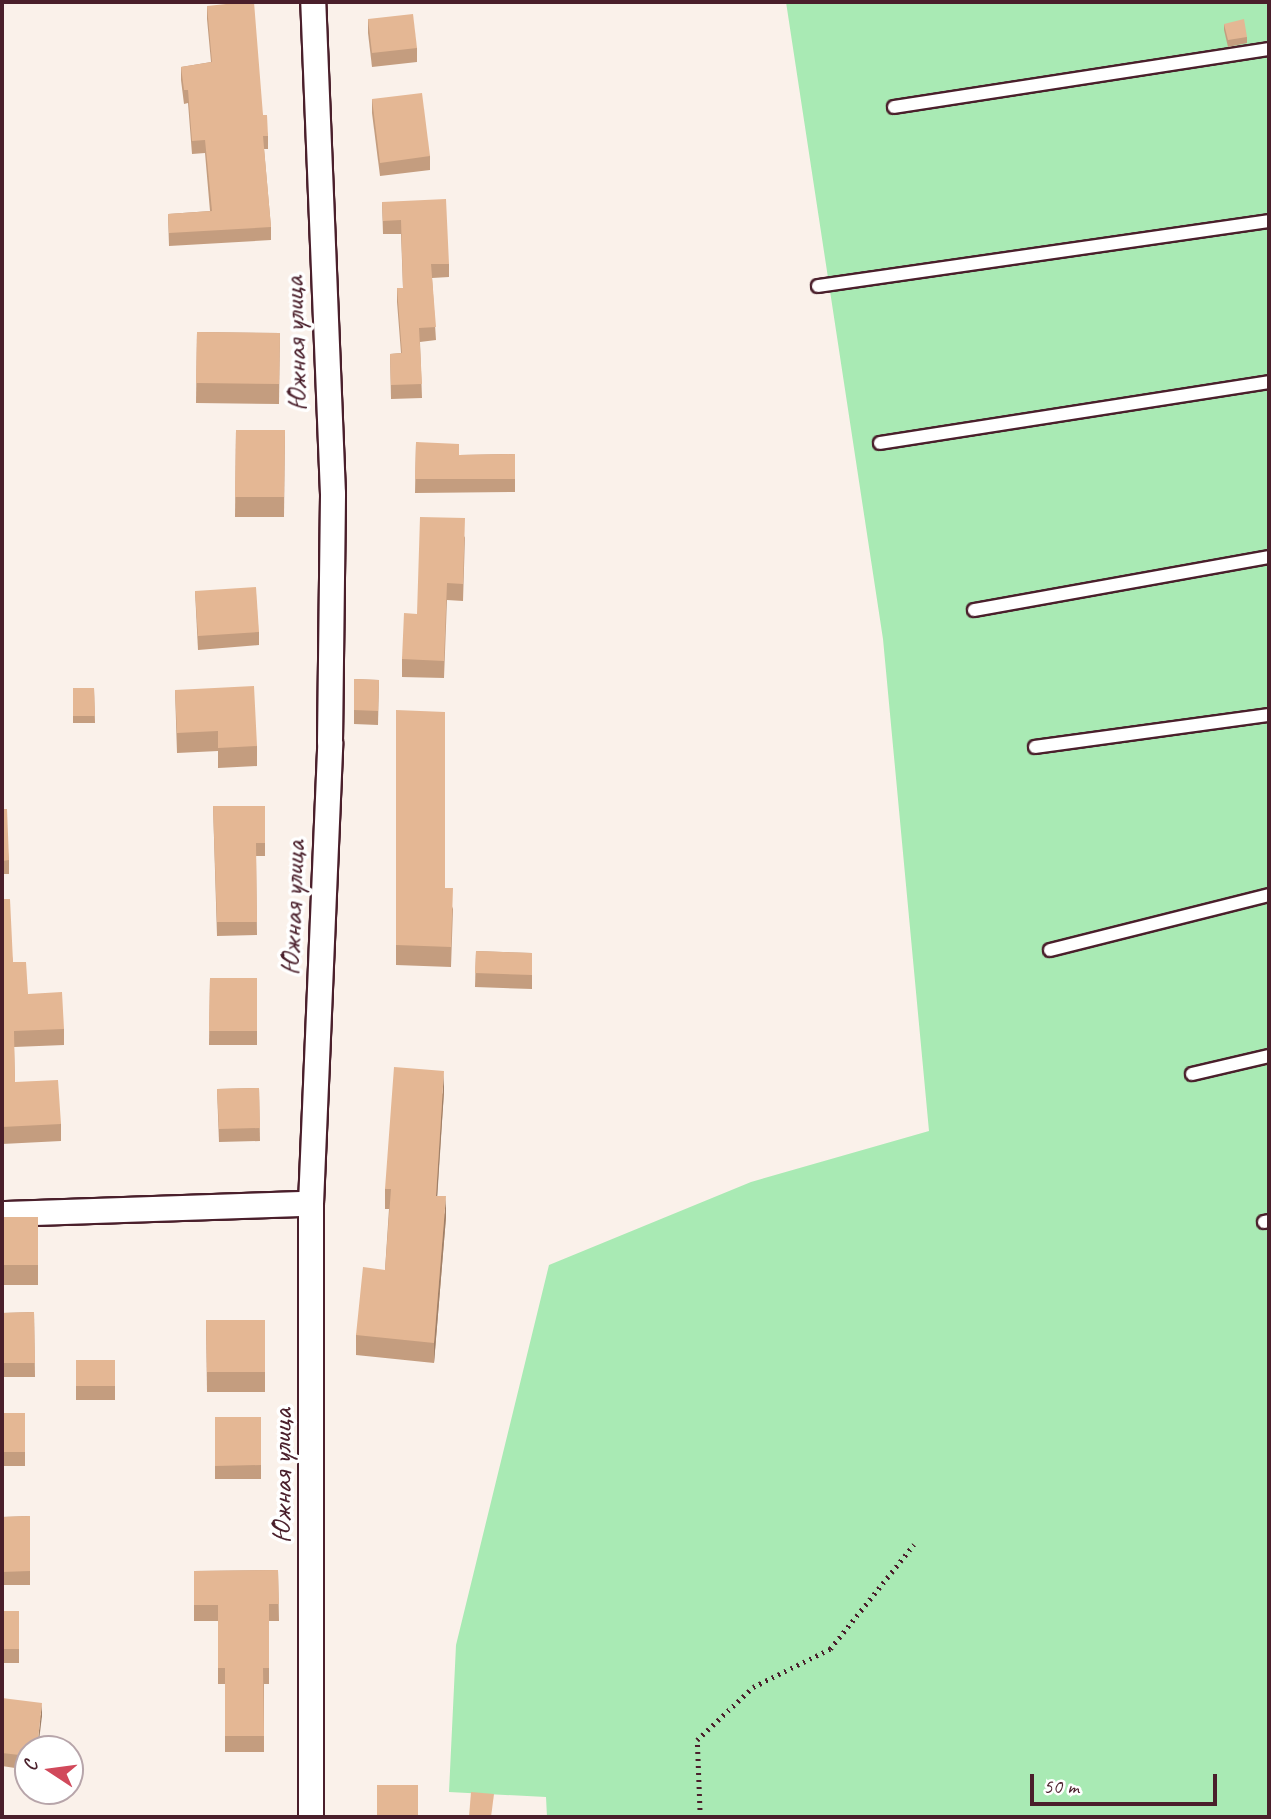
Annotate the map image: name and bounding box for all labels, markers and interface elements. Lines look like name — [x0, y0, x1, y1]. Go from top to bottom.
street label: Южная улица — [275, 275, 315, 413]
street label: Южная улица — [272, 839, 312, 977]
street label: Южная улица — [263, 1408, 299, 1544]
north arrow — [14, 1735, 84, 1805]
text: С — [18, 1758, 43, 1773]
scale bar — [1033, 1759, 1220, 1803]
text: 50 m — [1043, 1773, 1079, 1799]

